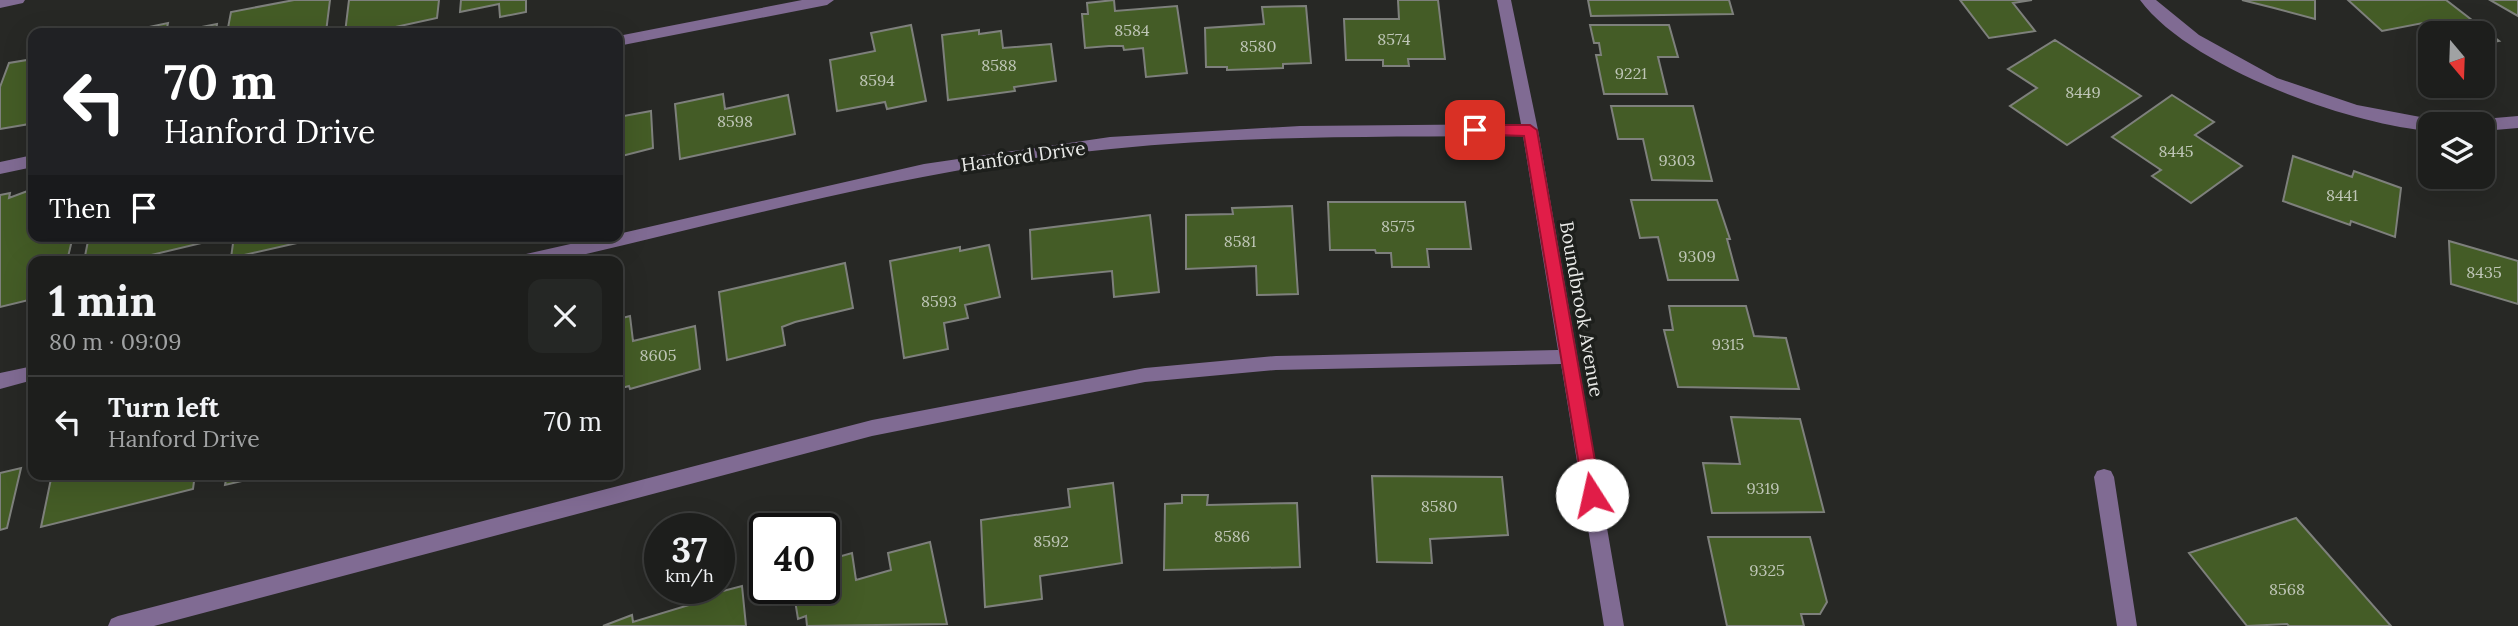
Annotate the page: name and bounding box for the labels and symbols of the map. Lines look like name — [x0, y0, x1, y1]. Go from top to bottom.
house number: 8584 — [1114, 20, 1150, 40]
north arrow — [2418, 21, 2496, 98]
house number: 8574 — [1377, 29, 1411, 49]
house number: 8580 — [1240, 36, 1276, 56]
house number: 8588 — [981, 55, 1017, 75]
house number: 9221 — [1615, 63, 1647, 83]
house number: 8594 — [859, 70, 895, 90]
house number: 8449 — [2065, 82, 2101, 102]
pin — [1445, 100, 1505, 160]
house number: 8598 — [717, 111, 753, 131]
street label: Hanford Drive — [959, 135, 1087, 177]
house number: 8445 — [2158, 141, 2194, 161]
house number: 9303 — [1658, 150, 1696, 170]
house number: 8441 — [2326, 185, 2358, 205]
house number: 8575 — [1381, 216, 1415, 236]
street label: Boundbrook Avenue — [1555, 219, 1609, 399]
house number: 8581 — [1224, 231, 1256, 251]
house number: 9309 — [1678, 246, 1716, 266]
house number: 8435 — [2466, 262, 2502, 282]
house number: 8593 — [921, 291, 957, 311]
house number: 9315 — [1712, 334, 1744, 354]
house number: 8605 — [640, 345, 676, 365]
position arrow — [1555, 458, 1629, 532]
house number: 9319 — [1746, 478, 1780, 498]
house number: 8580 — [1421, 496, 1457, 516]
speed limit sign: 40 — [749, 513, 840, 604]
house number: 8586 — [1214, 526, 1250, 546]
house number: 8592 — [1033, 531, 1069, 551]
house number: 9325 — [1749, 560, 1785, 580]
house number: 8568 — [2269, 579, 2305, 599]

